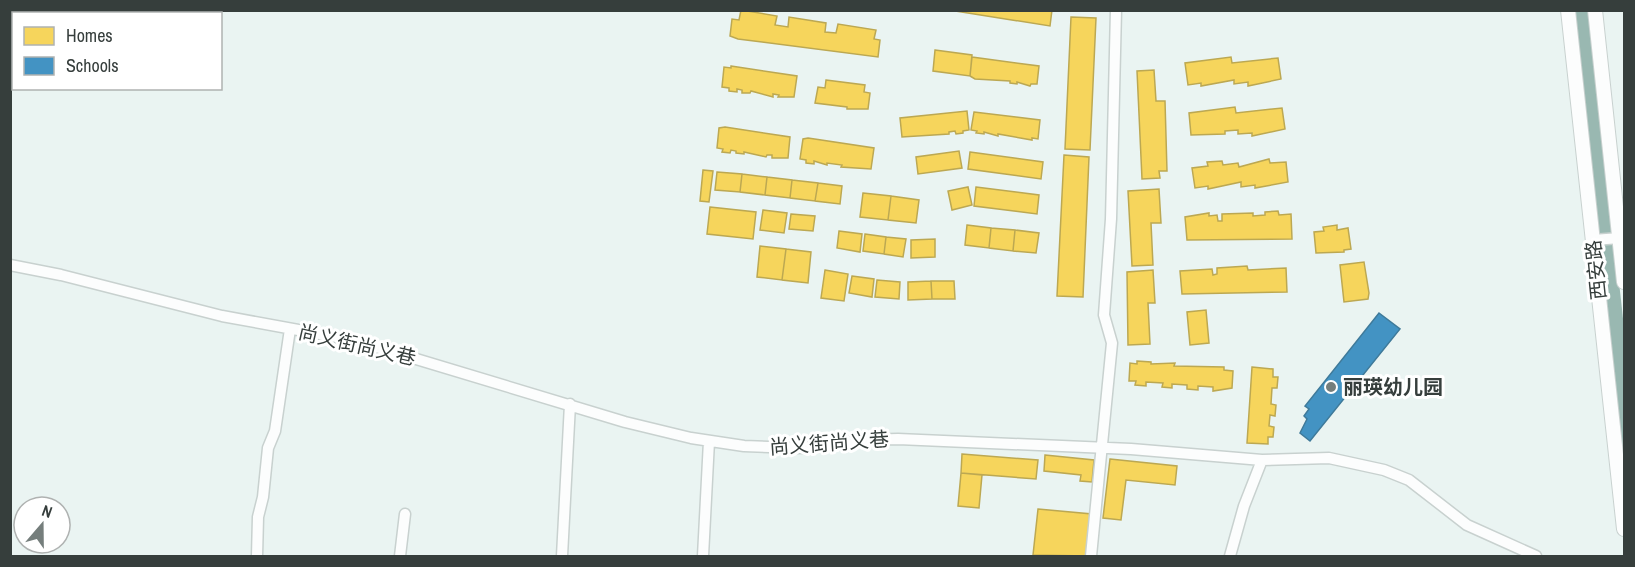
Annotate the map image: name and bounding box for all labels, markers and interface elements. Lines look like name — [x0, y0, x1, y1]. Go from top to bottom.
legend — [12, 12, 222, 90]
text: Homes — [66, 23, 113, 48]
text: Schools — [66, 53, 119, 78]
street label: 西安路 — [1579, 239, 1612, 301]
street label: 尚义街尚义巷 — [296, 318, 419, 371]
place label: 丽瑛幼儿园 — [1343, 373, 1443, 400]
marker: 丽瑛幼儿园 — [1324, 380, 1338, 394]
street label: 尚义街尚义巷 — [768, 425, 890, 460]
north arrow — [12, 495, 72, 555]
text: N — [39, 499, 55, 523]

